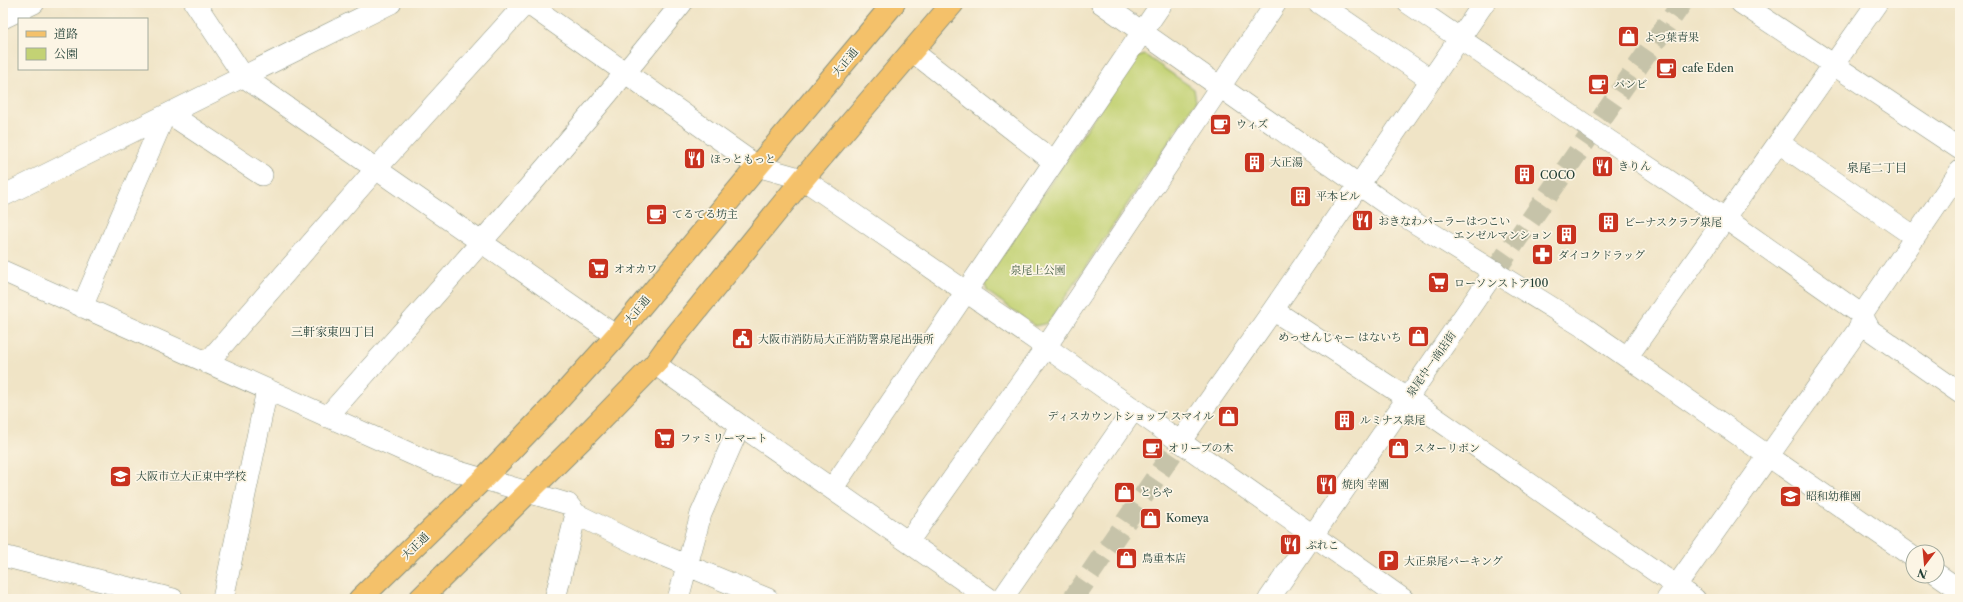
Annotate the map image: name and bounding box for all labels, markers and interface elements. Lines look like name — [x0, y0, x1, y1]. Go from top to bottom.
legend — [18, 18, 148, 70]
shop icon: よつ葉青果 — [1616, 24, 1642, 50]
text: 道路 — [54, 26, 78, 41]
place label: よつ葉青果 — [1644, 30, 1699, 44]
street label: 大正通 — [829, 45, 861, 79]
text: 公園 — [54, 46, 78, 61]
cafe icon: cafe Eden — [1654, 55, 1680, 81]
place label: cafe Eden — [1682, 61, 1734, 75]
cafe icon: バンビ — [1585, 71, 1611, 97]
place label: バンビ — [1614, 77, 1647, 91]
cafe icon: ウィズ — [1208, 111, 1234, 137]
place label: ウィズ — [1236, 117, 1268, 131]
restaurant icon: ほっともっと — [682, 146, 708, 172]
building icon: 大正湯 — [1241, 149, 1267, 175]
place label: ほっともっと — [710, 152, 776, 166]
restaurant icon: きりん — [1590, 153, 1616, 179]
place label: 大正湯 — [1270, 155, 1303, 169]
place label: きりん — [1618, 159, 1651, 173]
district label: 泉尾二丁目 — [1847, 160, 1907, 175]
building icon: COCO — [1512, 162, 1538, 188]
place label: COCO — [1540, 168, 1575, 182]
building icon: 平本ビル — [1288, 183, 1314, 209]
place label: 平本ビル — [1316, 189, 1360, 203]
cafe icon: てるてる坊主 — [644, 201, 670, 227]
place label: てるてる坊主 — [672, 207, 738, 221]
restaurant icon: おきなわパーラーはつこい — [1350, 208, 1376, 234]
building icon: ビーナスクラブ泉尾 — [1596, 209, 1622, 235]
place label: おきなわパーラーはつこい — [1378, 214, 1510, 228]
place label: ビーナスクラブ泉尾 — [1624, 215, 1722, 229]
building icon: エンゼルマンション — [1554, 222, 1580, 248]
place label: エンゼルマンション — [1453, 228, 1552, 242]
pharmacy icon: ダイコクドラッグ — [1529, 242, 1555, 268]
place label: ダイコクドラッグ — [1558, 248, 1645, 262]
supermarket icon: オオカワ — [586, 256, 612, 282]
place label: オオカワ — [614, 262, 657, 276]
park label: 泉尾上公園 — [1011, 263, 1066, 277]
supermarket icon: ローソンストア100 — [1425, 270, 1451, 296]
place label: ローソンストア100 — [1454, 276, 1548, 290]
street label: 大正通 — [621, 293, 653, 327]
district label: 三軒家東四丁目 — [291, 324, 375, 339]
shop icon: めっせんじゃー はないち — [1405, 324, 1431, 350]
public building icon: 大阪市消防局大正消防署泉尾出張所 — [729, 326, 755, 352]
street label: 泉尾中一商店街 — [1403, 328, 1459, 400]
place label: めっせんじゃー はないち — [1278, 330, 1402, 344]
place label: 大阪市消防局大正消防署泉尾出張所 — [758, 332, 934, 346]
shop icon: ディスカウントショップ スマイル — [1216, 403, 1242, 429]
building icon: ルミナス泉尾 — [1331, 407, 1357, 433]
place label: ディスカウントショップ スマイル — [1048, 409, 1214, 423]
place label: ルミナス泉尾 — [1360, 413, 1426, 427]
supermarket icon: ファミリーマート — [651, 425, 677, 451]
place label: ファミリーマート — [680, 431, 768, 445]
cafe icon: オリーブの木 — [1140, 435, 1166, 461]
shop icon: スターリボン — [1386, 435, 1412, 461]
place label: オリーブの木 — [1168, 441, 1233, 455]
place label: スターリボン — [1414, 441, 1480, 455]
school or university icon: 大阪市立大正東中学校 — [107, 463, 133, 489]
place label: 大阪市立大正東中学校 — [136, 469, 246, 483]
restaurant icon: 焼肉 幸園 — [1314, 471, 1340, 497]
place label: 焼肉 幸園 — [1342, 477, 1389, 491]
shop icon: とらや — [1111, 479, 1137, 505]
school or university icon: 昭和幼稚園 — [1778, 483, 1804, 509]
place label: とらや — [1140, 485, 1173, 499]
place label: 昭和幼稚園 — [1806, 489, 1861, 503]
shop icon: Komeya — [1138, 505, 1164, 531]
place label: Komeya — [1166, 511, 1209, 525]
street label: 大正通 — [398, 530, 432, 562]
restaurant icon: ぷれこ — [1277, 532, 1303, 558]
place label: ぷれこ — [1306, 538, 1339, 552]
north arrow — [1905, 544, 1945, 584]
shop icon: 鳥重本店 — [1113, 545, 1139, 571]
parking icon: 大正泉尾パーキング — [1376, 548, 1402, 574]
place label: 鳥重本店 — [1142, 551, 1186, 565]
place label: 大正泉尾パーキング — [1404, 554, 1503, 568]
text: N — [1915, 565, 1929, 582]

